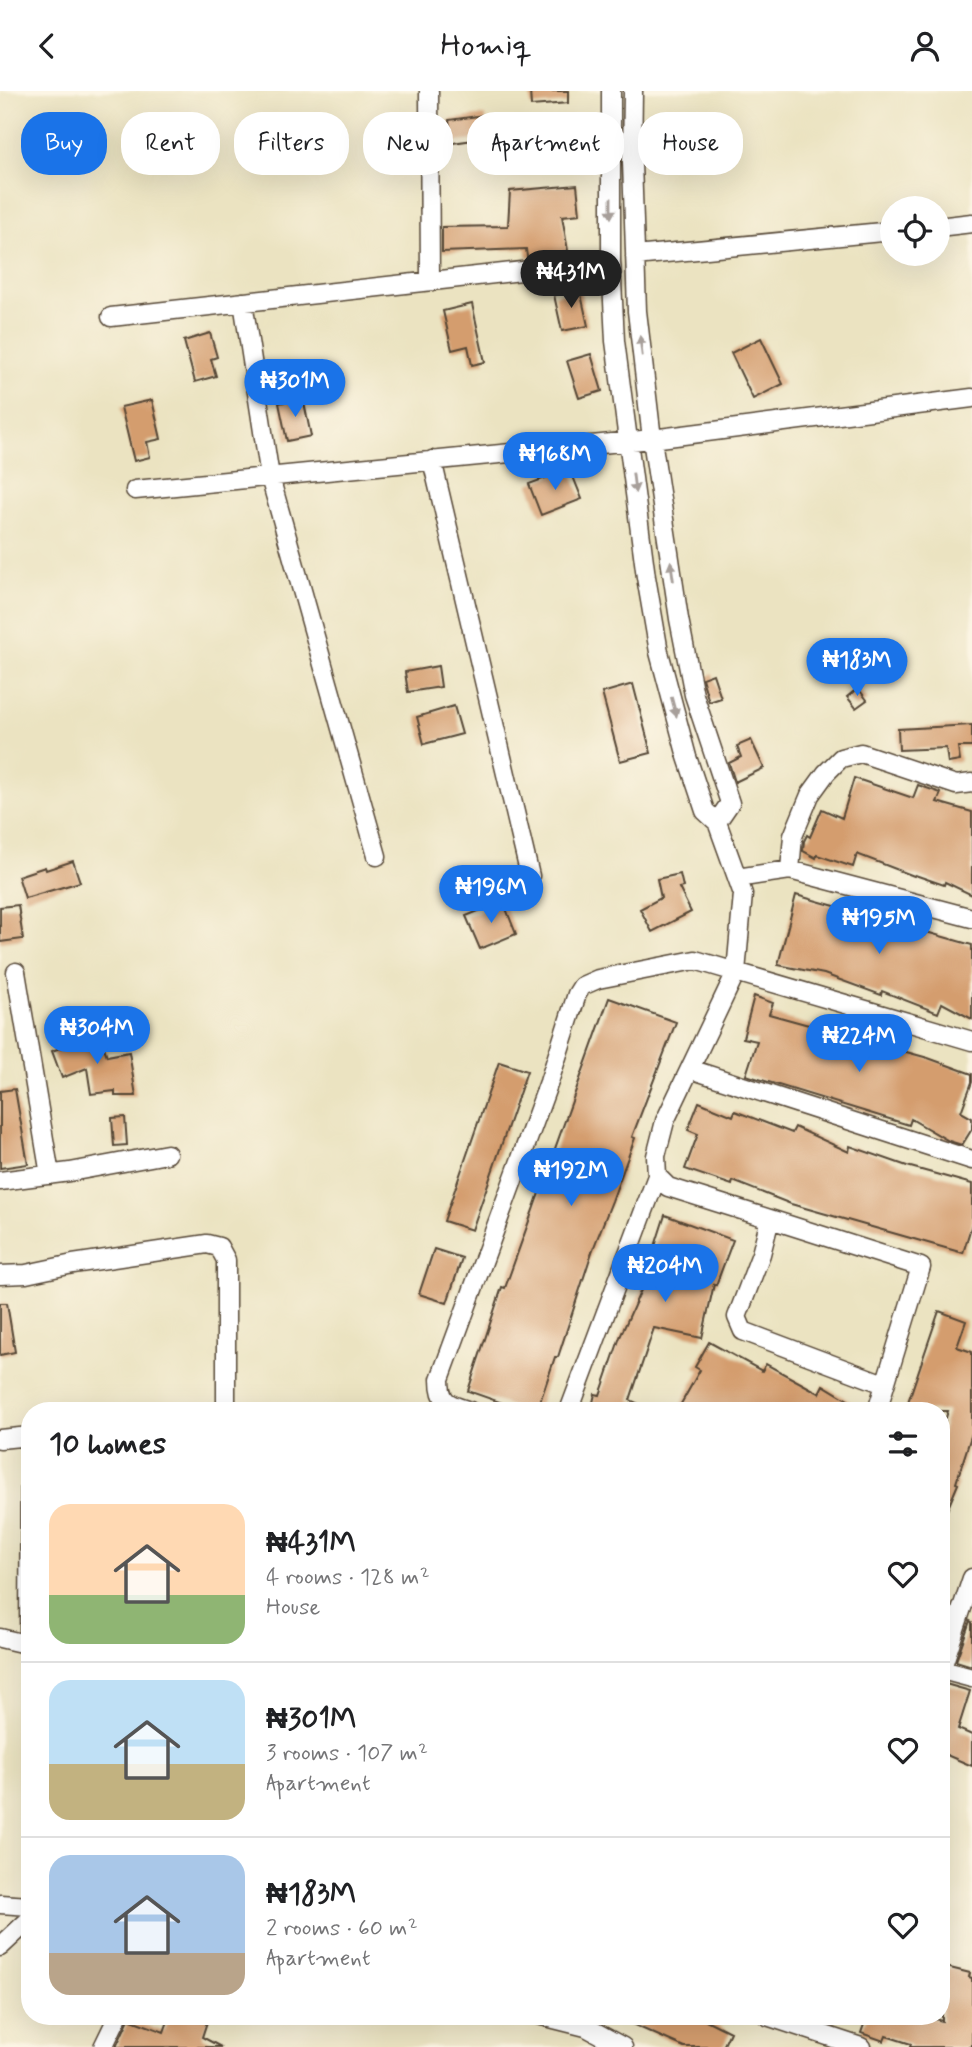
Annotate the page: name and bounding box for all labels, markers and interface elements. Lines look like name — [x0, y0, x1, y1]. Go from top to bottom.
text: Homiq — [440, 25, 532, 67]
icon: back — [28, 27, 66, 65]
icon: person — [906, 27, 944, 65]
chip: Buy — [21, 112, 107, 175]
chip: Rent — [121, 112, 220, 175]
chip: Filters — [234, 112, 349, 175]
chip: New — [363, 112, 453, 175]
chip: Apartment — [467, 112, 624, 175]
chip: House — [638, 112, 743, 175]
map controls — [880, 196, 950, 266]
button: locate — [880, 196, 950, 266]
one-way arrow — [605, 197, 617, 219]
pin: ₦431M — [522, 251, 620, 310]
text: ₦431M — [537, 258, 605, 288]
one-way arrow — [636, 335, 647, 357]
pin: ₦301M — [246, 359, 344, 419]
text: ₦301M — [260, 367, 330, 397]
pin: ₦168M — [506, 433, 604, 492]
text: ₦168M — [519, 440, 591, 470]
one-way arrow — [628, 473, 639, 495]
one-way arrow — [667, 560, 678, 582]
pin: ₦183M — [808, 639, 906, 698]
text: ₦183M — [822, 646, 892, 676]
one-way arrow — [669, 697, 679, 718]
pin: ₦196M — [442, 865, 540, 925]
text: ₦196M — [455, 873, 527, 903]
pin: ₦195M — [830, 897, 928, 956]
text: ₦195M — [842, 904, 916, 934]
pin: ₦304M — [48, 1007, 146, 1066]
text: ₦304M — [60, 1014, 134, 1044]
pin: ₦224M — [810, 1014, 908, 1074]
text: ₦224M — [822, 1022, 896, 1052]
pin: ₦192M — [522, 1149, 620, 1208]
text: ₦192M — [534, 1156, 608, 1186]
pin: ₦204M — [616, 1245, 714, 1304]
text: ₦204M — [628, 1252, 702, 1282]
text: 10 homes — [49, 1425, 166, 1464]
icon: filters — [884, 1425, 922, 1463]
text: ₦431M — [266, 1524, 356, 1563]
icon: home — [105, 1532, 189, 1616]
icon: heart — [884, 1555, 922, 1593]
text: 4 rooms · 128 m² — [266, 1563, 430, 1593]
text: House — [266, 1593, 320, 1623]
text: ₦301M — [266, 1700, 356, 1739]
icon: home — [105, 1708, 189, 1792]
icon: heart — [884, 1731, 922, 1769]
text: 3 rooms · 107 m² — [266, 1739, 428, 1769]
text: Apartment — [266, 1769, 371, 1799]
text: ₦183M — [266, 1875, 356, 1914]
icon: home — [105, 1883, 189, 1967]
icon: heart — [884, 1906, 922, 1944]
text: 2 rooms · 60 m² — [266, 1914, 418, 1944]
text: Apartment — [266, 1944, 371, 1974]

